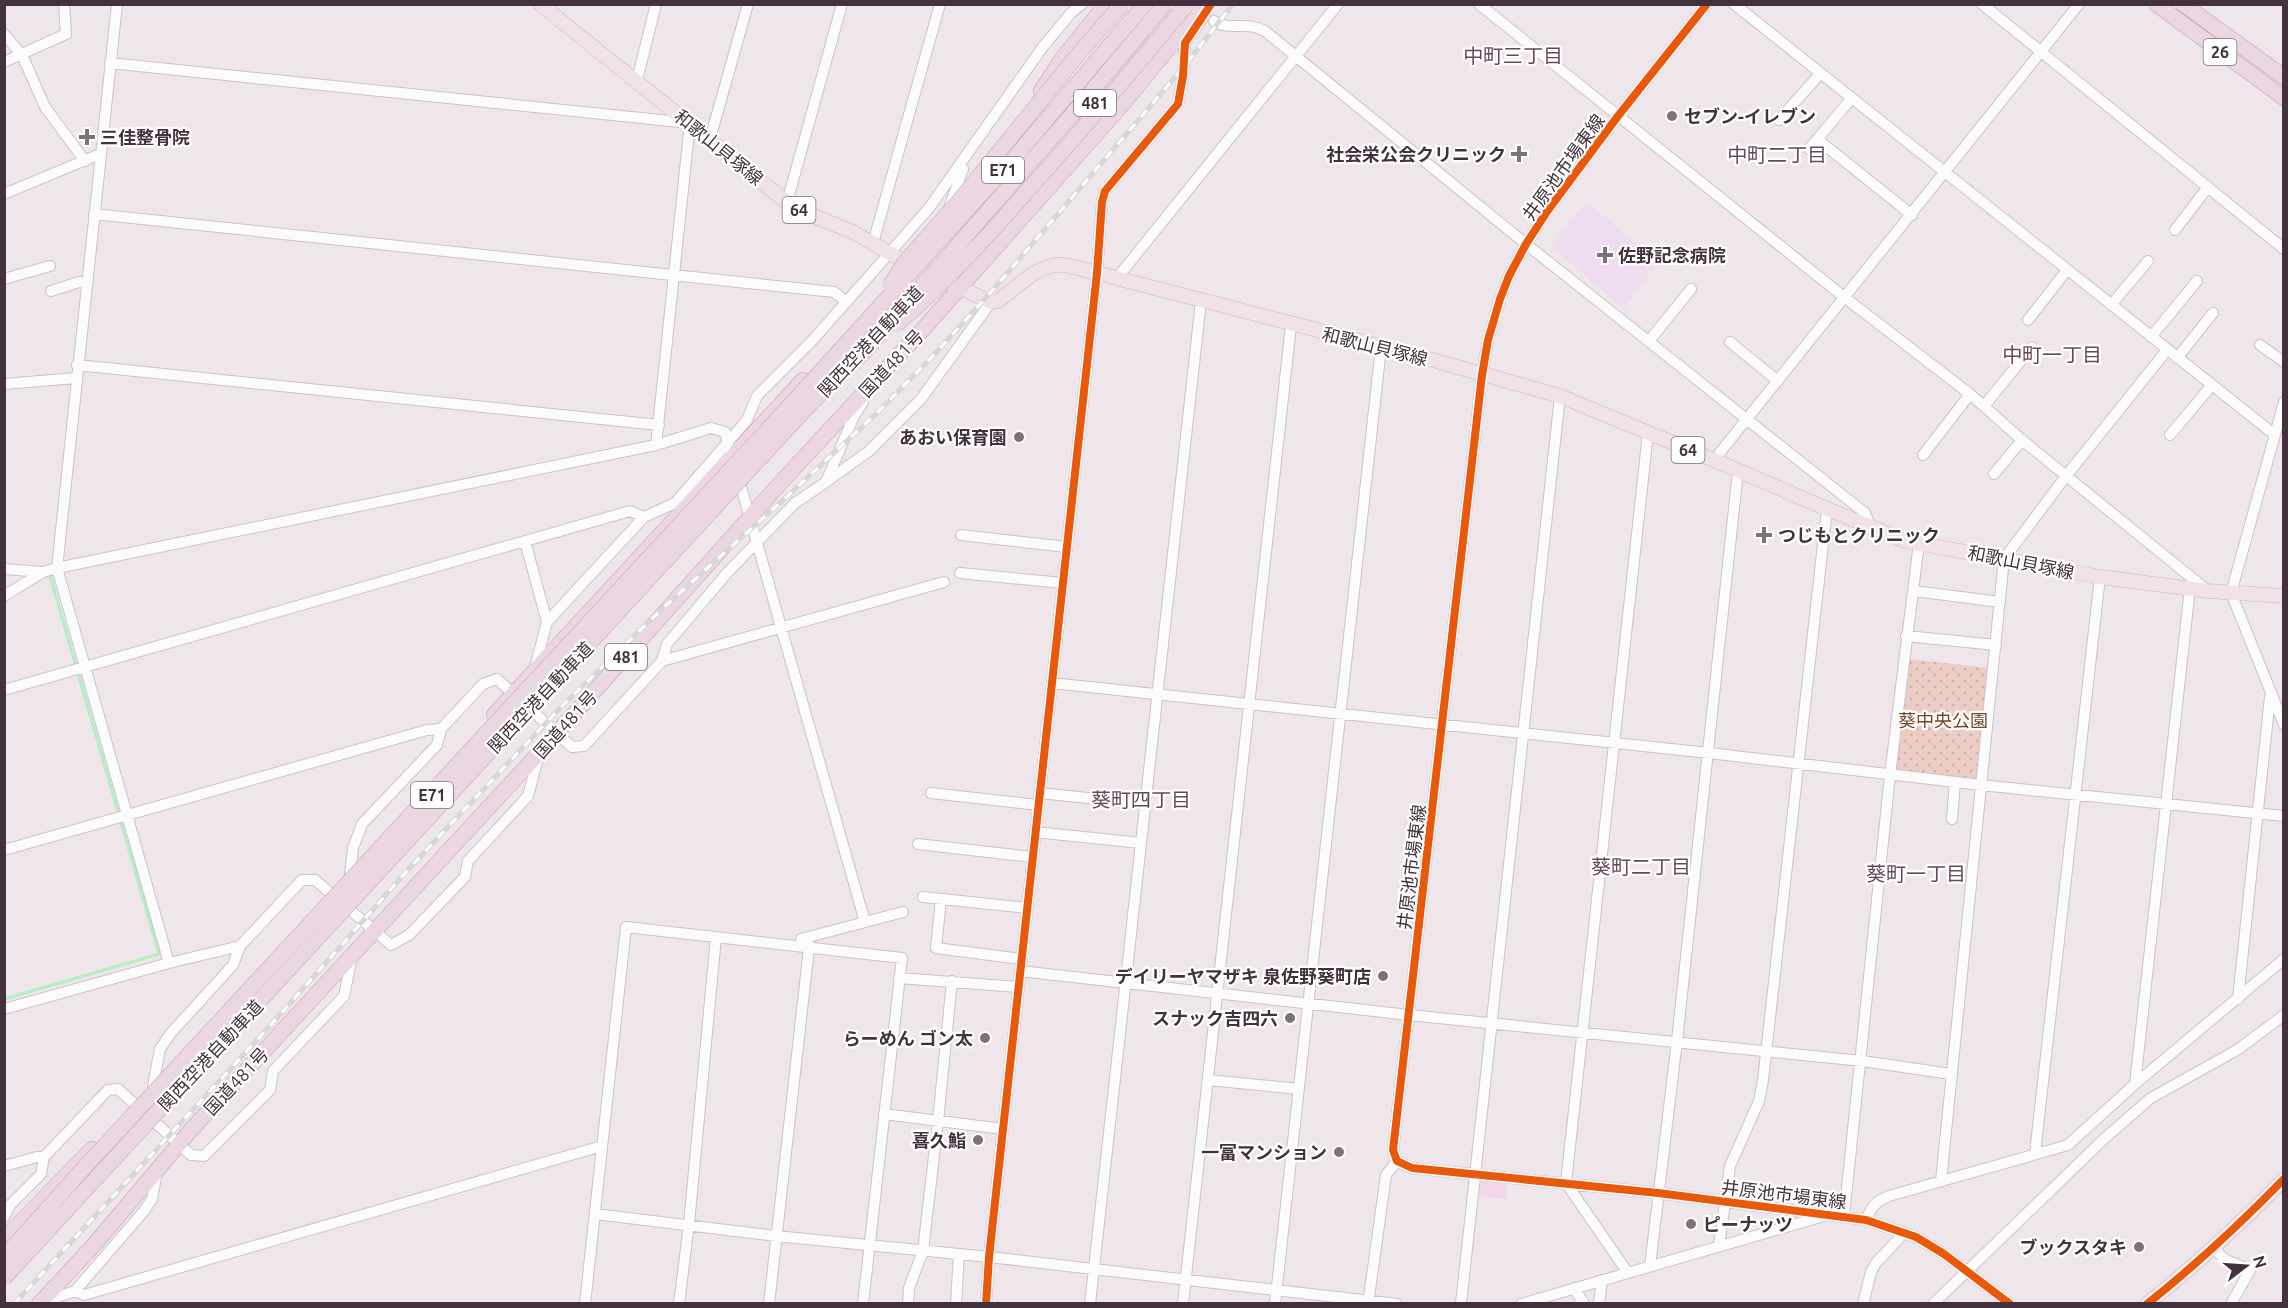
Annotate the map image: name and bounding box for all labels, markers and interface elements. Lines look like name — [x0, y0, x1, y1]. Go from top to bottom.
road number: 26 — [2204, 39, 2236, 65]
district label: 中町三丁目 — [1463, 44, 1563, 67]
road number: 481 — [1074, 90, 1116, 116]
street label: 和歌山貝塚線 — [671, 105, 767, 189]
place label: セブン-イレブン — [1684, 106, 1816, 126]
marker: セブン-イレブン — [1665, 109, 1679, 123]
street label: 井原池市場東線 — [1518, 110, 1608, 224]
place label: 三佳整骨院 — [100, 127, 190, 147]
marker: 三佳整骨院 — [78, 128, 96, 146]
district label: 中町二丁目 — [1727, 143, 1827, 166]
place label: 社会栄公会クリニック — [1326, 144, 1506, 164]
marker: 社会栄公会クリニック — [1510, 145, 1528, 163]
road number: E71 — [982, 157, 1024, 183]
road number: 64 — [782, 197, 816, 223]
place label: 佐野記念病院 — [1618, 245, 1726, 265]
marker: 佐野記念病院 — [1596, 246, 1614, 264]
street label: 関西空港自動車道 — [814, 282, 926, 400]
street label: 和歌山貝塚線 — [1320, 323, 1430, 369]
street label: 国道481号 — [855, 325, 927, 401]
district label: 中町一丁目 — [2002, 343, 2102, 366]
place label: あおい保育園 — [899, 427, 1007, 447]
marker: あおい保育園 — [1012, 430, 1026, 444]
road number: 64 — [1672, 437, 1704, 463]
place label: つじもとクリニック — [1778, 525, 1940, 545]
marker: つじもとクリニック — [1755, 526, 1773, 544]
street label: 和歌山貝塚線 — [1966, 542, 2076, 582]
street label: 関西空港自動車道 — [484, 638, 596, 756]
road number: 481 — [605, 644, 647, 670]
street label: 国道481号 — [529, 686, 601, 762]
park label: 葵中央公園 — [1898, 710, 1988, 730]
road number: E71 — [411, 782, 453, 808]
district label: 葵町四丁目 — [1091, 788, 1191, 811]
street label: 井原池市場東線 — [1393, 803, 1429, 931]
district label: 葵町二丁目 — [1591, 855, 1691, 878]
district label: 葵町一丁目 — [1866, 862, 1966, 885]
place label: デイリーヤマザキ 泉佐野葵町店 — [1115, 966, 1371, 986]
marker: デイリーヤマザキ 泉佐野葵町店 — [1376, 969, 1390, 983]
street label: 関西空港自動車道 — [154, 996, 266, 1114]
place label: スナック吉四六 — [1152, 1008, 1278, 1028]
marker: スナック吉四六 — [1283, 1011, 1297, 1025]
place label: らーめん ゴン太 — [843, 1028, 973, 1048]
marker: らーめん ゴン太 — [978, 1031, 992, 1045]
street label: 国道481号 — [200, 1043, 272, 1119]
place label: 喜久鮨 — [912, 1130, 966, 1150]
marker: 喜久鮨 — [971, 1133, 985, 1147]
place label: 一富マンション — [1201, 1142, 1327, 1162]
marker: 一富マンション — [1332, 1145, 1346, 1159]
street label: 井原池市場東線 — [1720, 1176, 1848, 1212]
place label: ピーナッツ — [1703, 1214, 1793, 1234]
marker: ピーナッツ — [1684, 1217, 1698, 1231]
north arrow — [2216, 1236, 2276, 1296]
place label: ブックスタキ — [2020, 1237, 2127, 1257]
marker: ブックスタキ — [2132, 1240, 2146, 1254]
text: N — [2250, 1253, 2271, 1270]

